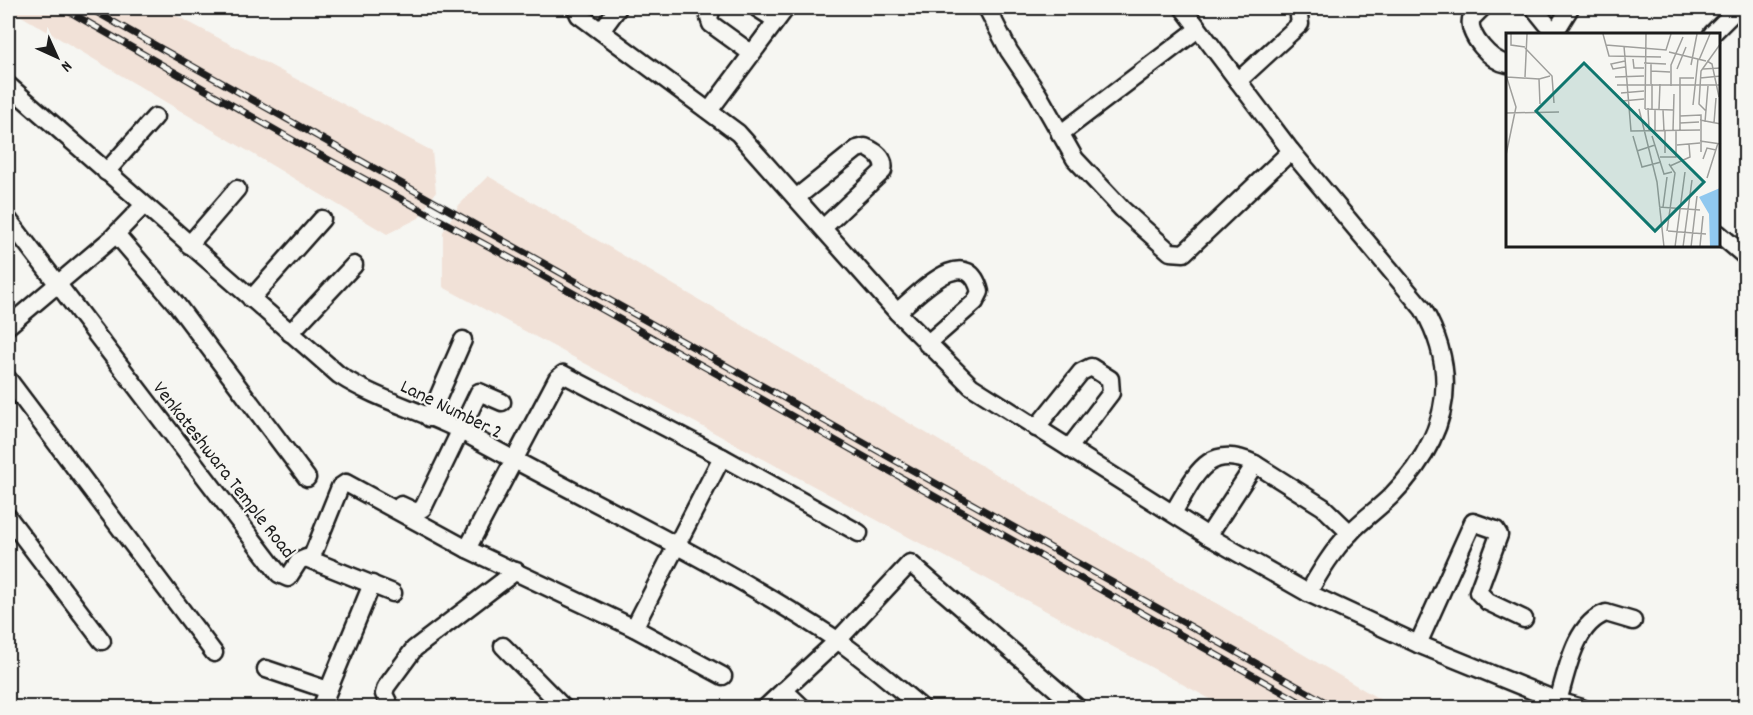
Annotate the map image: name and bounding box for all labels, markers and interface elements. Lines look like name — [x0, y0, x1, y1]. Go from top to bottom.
north arrow — [27, 27, 87, 87]
inset map — [1506, 33, 1720, 248]
text: N — [55, 55, 77, 77]
street label: Lane Number 2 — [395, 374, 507, 448]
street label: Venkateshwara Temple Road — [145, 376, 301, 565]

